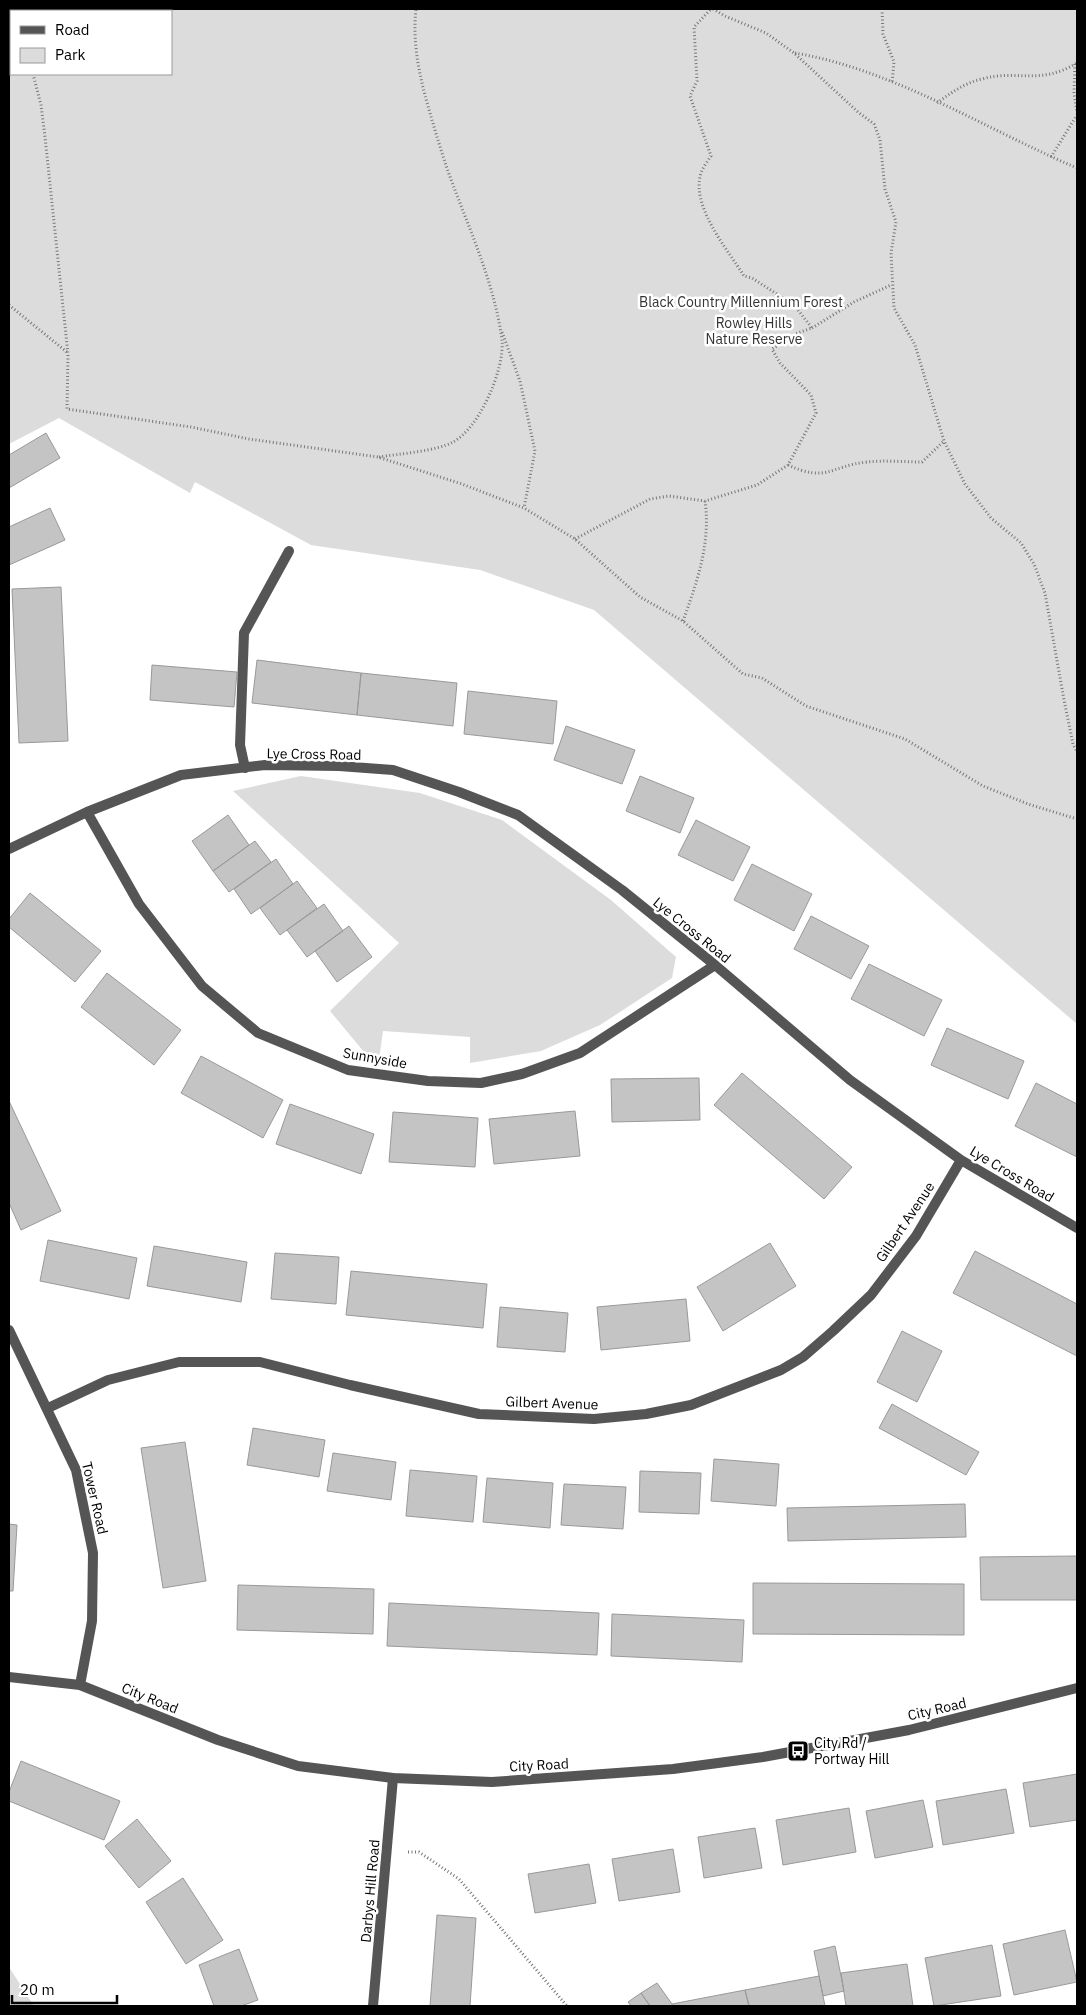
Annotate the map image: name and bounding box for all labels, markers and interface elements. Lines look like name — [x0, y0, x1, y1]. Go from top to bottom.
legend — [10, 10, 172, 75]
text: Road — [55, 20, 90, 39]
text: Park — [55, 45, 85, 64]
park label: Black Country Millennium Forest — [639, 293, 843, 311]
park label: Rowley Hills Nature Reserve — [706, 314, 803, 348]
street label: Lye Cross Road — [266, 744, 362, 764]
street label: Lye Cross Road — [649, 893, 735, 967]
street label: Sunnyside — [341, 1043, 409, 1073]
street label: Lye Cross Road — [967, 1142, 1057, 1206]
street label: Gilbert Avenue — [872, 1178, 939, 1266]
street label: Gilbert Avenue — [505, 1392, 599, 1414]
street label: Tower Road — [78, 1460, 112, 1536]
street label: City Road — [119, 1678, 181, 1718]
street label: City Road — [906, 1694, 968, 1724]
place label: City Rd / Portway Hill — [814, 1734, 890, 1768]
bus stop icon: City Rd / Portway Hill — [786, 1739, 810, 1763]
street label: City Road — [509, 1754, 569, 1776]
street label: Darbys Hill Road — [357, 1839, 383, 1943]
scale bar — [12, 1972, 118, 2004]
text: 20 m — [20, 1980, 55, 1999]

